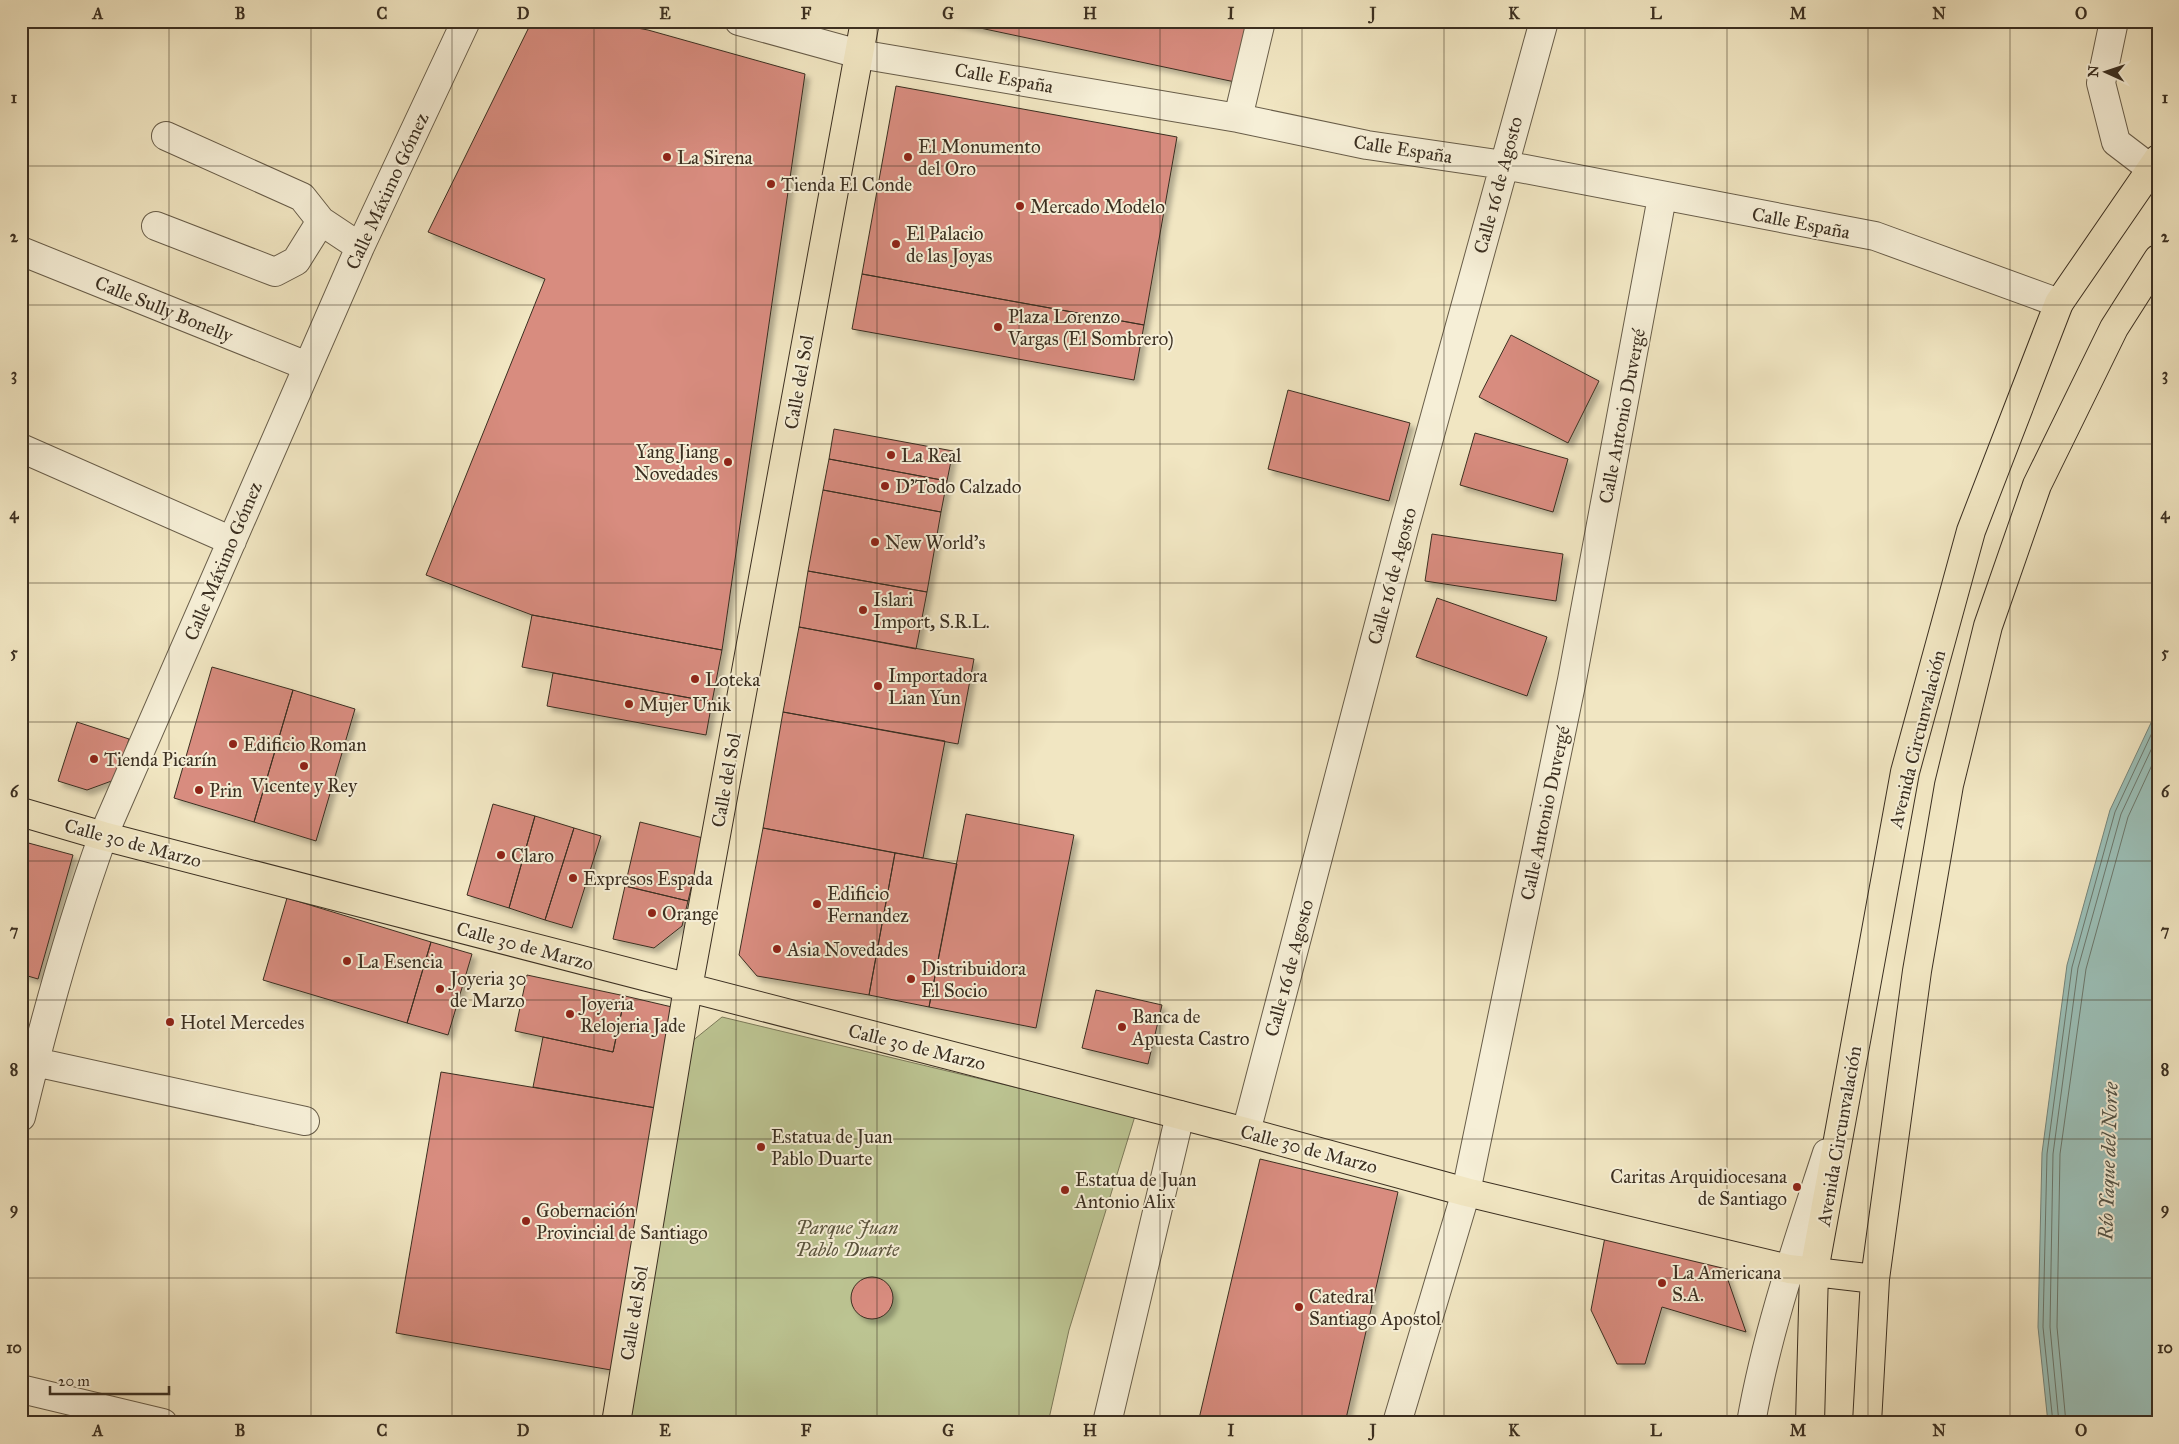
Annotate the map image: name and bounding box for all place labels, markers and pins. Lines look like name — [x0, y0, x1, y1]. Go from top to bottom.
place label: El Monumento del Oro — [918, 135, 1041, 180]
place label: La Sirena — [677, 146, 753, 169]
marker: La Sirena — [661, 151, 673, 163]
marker: El Monumento del Oro — [902, 151, 914, 163]
place label: Tienda El Conde — [781, 173, 912, 196]
marker: Tienda El Conde — [765, 178, 777, 190]
place label: Mercado Modelo — [1030, 195, 1165, 218]
marker: Mercado Modelo — [1014, 200, 1026, 212]
place label: El Palacio de las Joyas — [906, 222, 992, 268]
marker: El Palacio de las Joyas — [890, 238, 902, 250]
place label: Plaza Lorenzo Vargas (El Sombrero) — [1007, 305, 1174, 351]
marker: Plaza Lorenzo Vargas (El Sombrero) — [992, 321, 1004, 333]
place label: Yang Jiang Novedades — [634, 440, 718, 485]
place label: La Real — [901, 444, 962, 467]
marker: La Real — [885, 449, 897, 461]
marker: Yang Jiang Novedades — [722, 456, 734, 468]
place label: D'Todo Calzado — [895, 475, 1022, 498]
marker: D'Todo Calzado — [879, 480, 891, 492]
place label: New World's — [885, 531, 985, 554]
marker: New World's — [869, 536, 881, 548]
place label: Islari Import, S.R.L. — [873, 588, 990, 633]
marker: Islari Import, S.R.L. — [857, 604, 869, 616]
place label: Importadora Lian Yun — [888, 664, 988, 709]
place label: Loteka — [705, 668, 761, 691]
marker: Loteka — [689, 673, 701, 685]
marker: Importadora Lian Yun — [872, 680, 884, 692]
place label: Mujer Unik — [639, 693, 731, 716]
marker: Mujer Unik — [623, 698, 635, 710]
place label: Edificio Roman — [243, 733, 366, 756]
marker: Edificio Roman — [227, 738, 239, 750]
place label: Tienda Picarín — [104, 748, 217, 771]
marker: Tienda Picarín — [88, 753, 100, 765]
marker: Vicente y Rey — [298, 760, 310, 772]
place label: Vicente y Rey — [250, 774, 358, 797]
place label: Prin — [209, 779, 242, 802]
marker: Prin — [193, 784, 205, 796]
place label: Claro — [511, 844, 554, 867]
marker: Claro — [495, 849, 507, 861]
place label: Expresos Espada — [583, 867, 714, 890]
marker: Expresos Espada — [567, 872, 579, 884]
place label: Edificio Fernandez — [827, 882, 909, 927]
marker: Edificio Fernandez — [811, 898, 823, 910]
place label: Orange — [662, 902, 719, 926]
marker: Orange — [646, 907, 658, 919]
place label: Asia Novedades — [786, 938, 908, 961]
marker: Asia Novedades — [771, 943, 783, 955]
place label: La Esencia — [357, 950, 444, 973]
marker: La Esencia — [341, 955, 353, 967]
place label: Distribuidora El Socio — [921, 957, 1027, 1002]
place label: Joyeria 30 de Marzo — [448, 967, 527, 1012]
marker: Distribuidora El Socio — [905, 973, 917, 985]
marker: Joyeria 30 de Marzo — [434, 983, 446, 995]
place label: Joyeria Relojeria Jade — [578, 992, 686, 1038]
place label: Banca de Apuesta Castro — [1131, 1005, 1250, 1050]
marker: Joyeria Relojeria Jade — [564, 1008, 576, 1020]
place label: Hotel Mercedes — [180, 1011, 305, 1034]
marker: Hotel Mercedes — [164, 1016, 176, 1028]
marker: Banca de Apuesta Castro — [1116, 1021, 1128, 1033]
place label: Estatua de Juan Pablo Duarte — [771, 1125, 893, 1170]
marker: Estatua de Juan Pablo Duarte — [755, 1141, 767, 1153]
place label: Caritas Arquidiocesana de Santiago — [1610, 1165, 1788, 1211]
place label: Estatua de Juan Antonio Alix — [1074, 1168, 1197, 1213]
marker: Caritas Arquidiocesana de Santiago — [1791, 1181, 1803, 1193]
marker: Estatua de Juan Antonio Alix — [1059, 1184, 1071, 1196]
place label: Gobernación Provincial de Santiago — [536, 1199, 708, 1245]
marker: Gobernación Provincial de Santiago — [520, 1215, 532, 1227]
place label: La Americana S.A. — [1672, 1261, 1782, 1306]
marker: La Americana S.A. — [1656, 1277, 1668, 1289]
place label: Catedral Santiago Apostol — [1309, 1285, 1442, 1331]
marker: Catedral Santiago Apostol — [1293, 1301, 1305, 1313]

